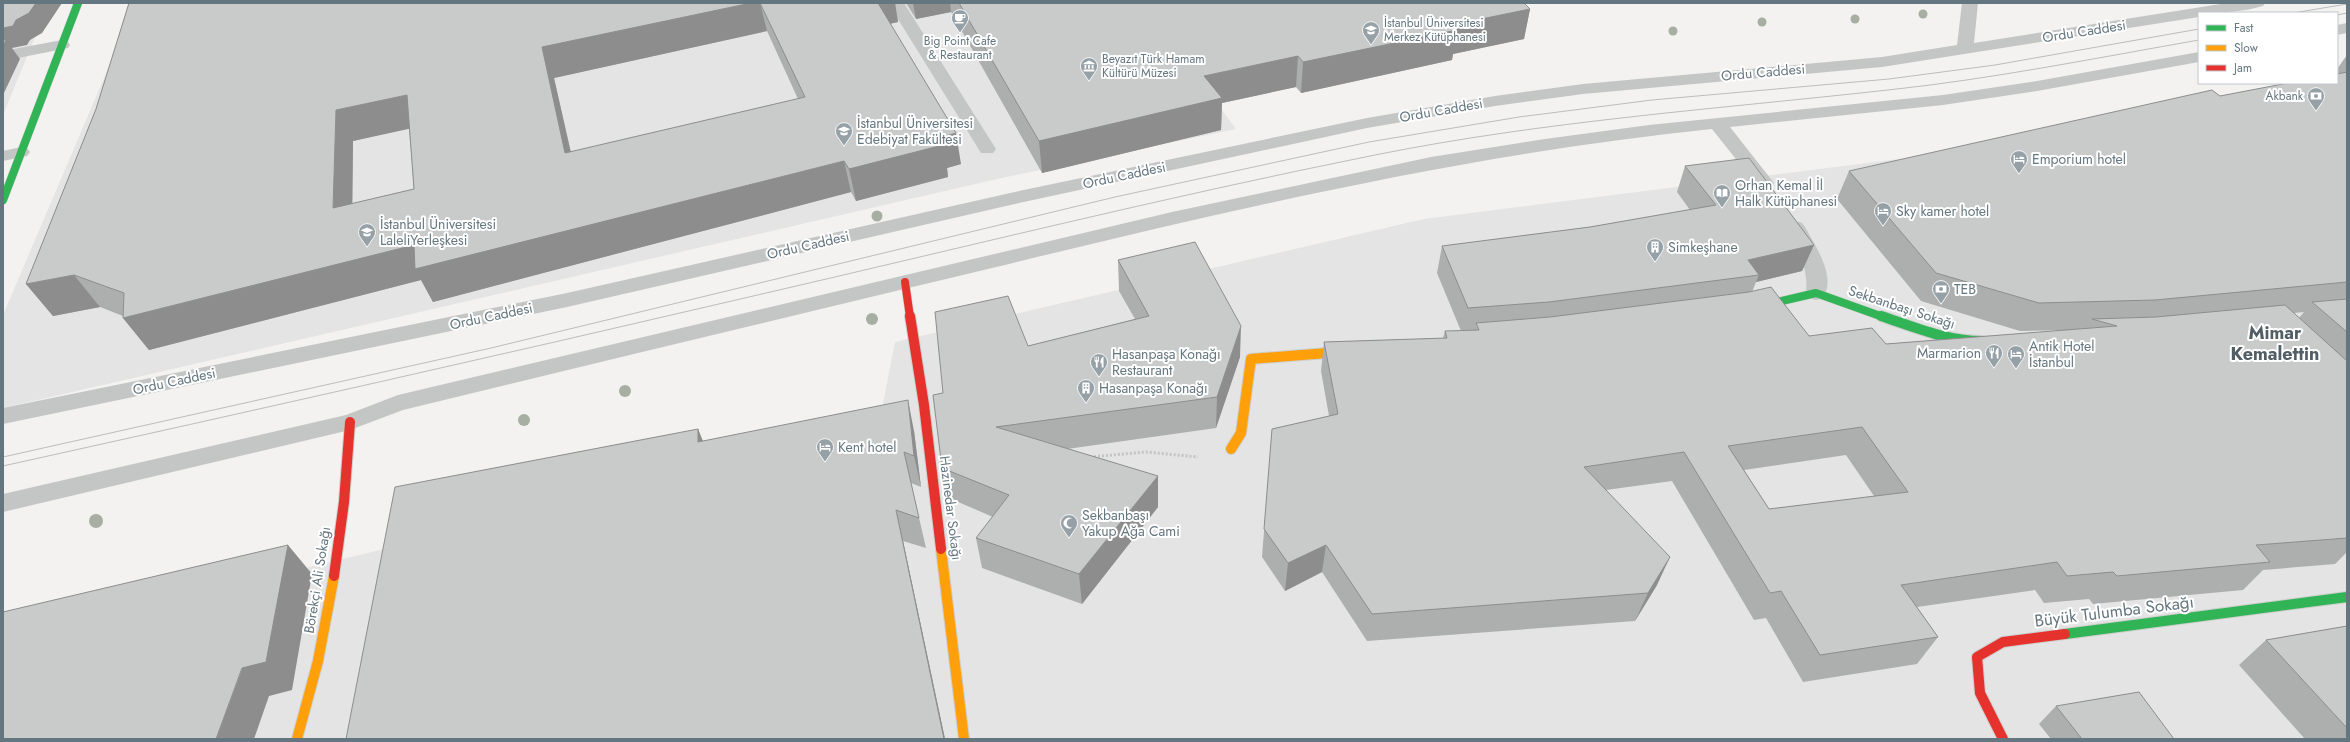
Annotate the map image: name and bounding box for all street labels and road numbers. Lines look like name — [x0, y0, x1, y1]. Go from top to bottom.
street label: Ordu Caddesi — [2041, 15, 2127, 47]
street label: Ordu Caddesi — [1720, 58, 1806, 86]
street label: Ordu Caddesi — [1398, 93, 1484, 127]
street label: Ordu Caddesi — [1081, 156, 1167, 194]
street label: Ordu Caddesi — [765, 226, 851, 264]
street label: Sekbanbaşı Sokağı — [1846, 280, 1958, 334]
street label: Ordu Caddesi — [448, 297, 534, 335]
street label: Ordu Caddesi — [131, 362, 217, 400]
street label: Hazinedar Sokağı — [935, 455, 967, 561]
street label: Börekçi Ali Sokağı — [299, 525, 335, 635]
street label: Büyük Tulumba Sokağı — [2033, 589, 2195, 633]

